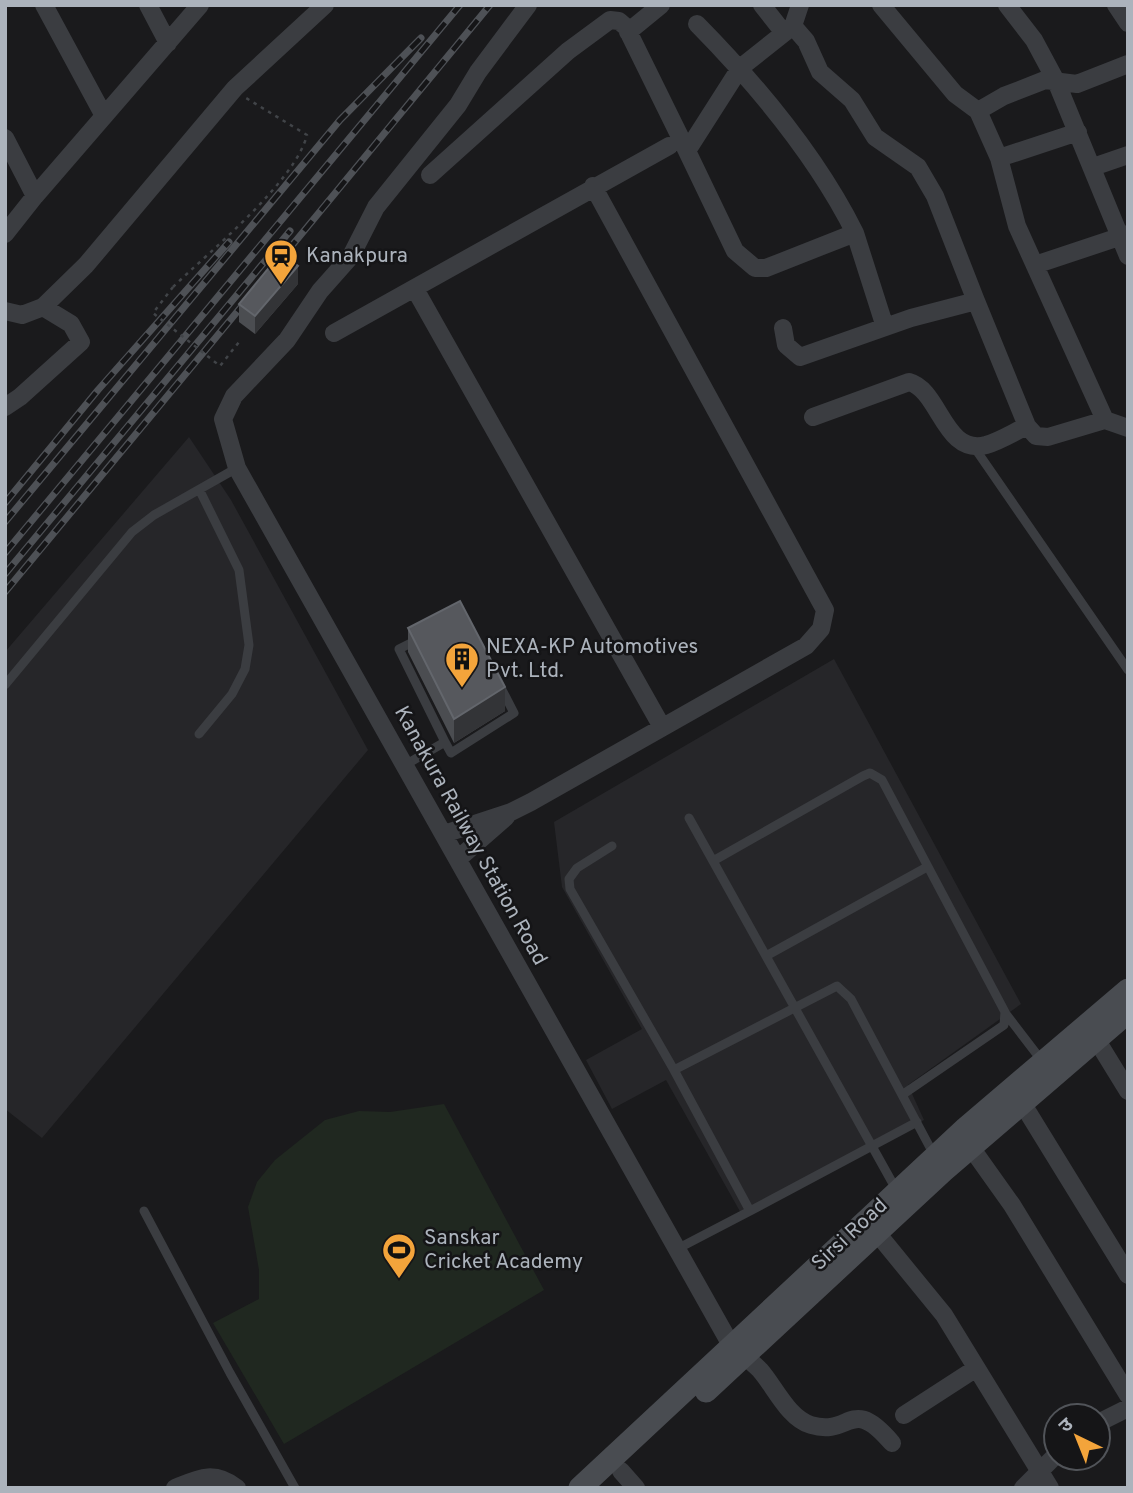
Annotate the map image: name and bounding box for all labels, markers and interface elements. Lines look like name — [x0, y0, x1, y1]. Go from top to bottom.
station icon: Kanakpura — [262, 237, 300, 286]
place label: Kanakpura — [306, 243, 408, 270]
place label: NEXA-KP Automotives Pvt. Ltd. — [486, 634, 698, 685]
building icon: NEXA-KP Automotives Pvt. Ltd. — [443, 640, 481, 689]
street label: Kanakura Railway Station Road — [387, 702, 553, 970]
street label: Sirsi Road — [806, 1193, 894, 1277]
place label: Sanskar Cricket Academy — [424, 1225, 583, 1276]
sports icon: Sanskar Cricket Academy — [380, 1231, 418, 1280]
north arrow — [1042, 1402, 1112, 1472]
text: उ — [1055, 1413, 1080, 1439]

